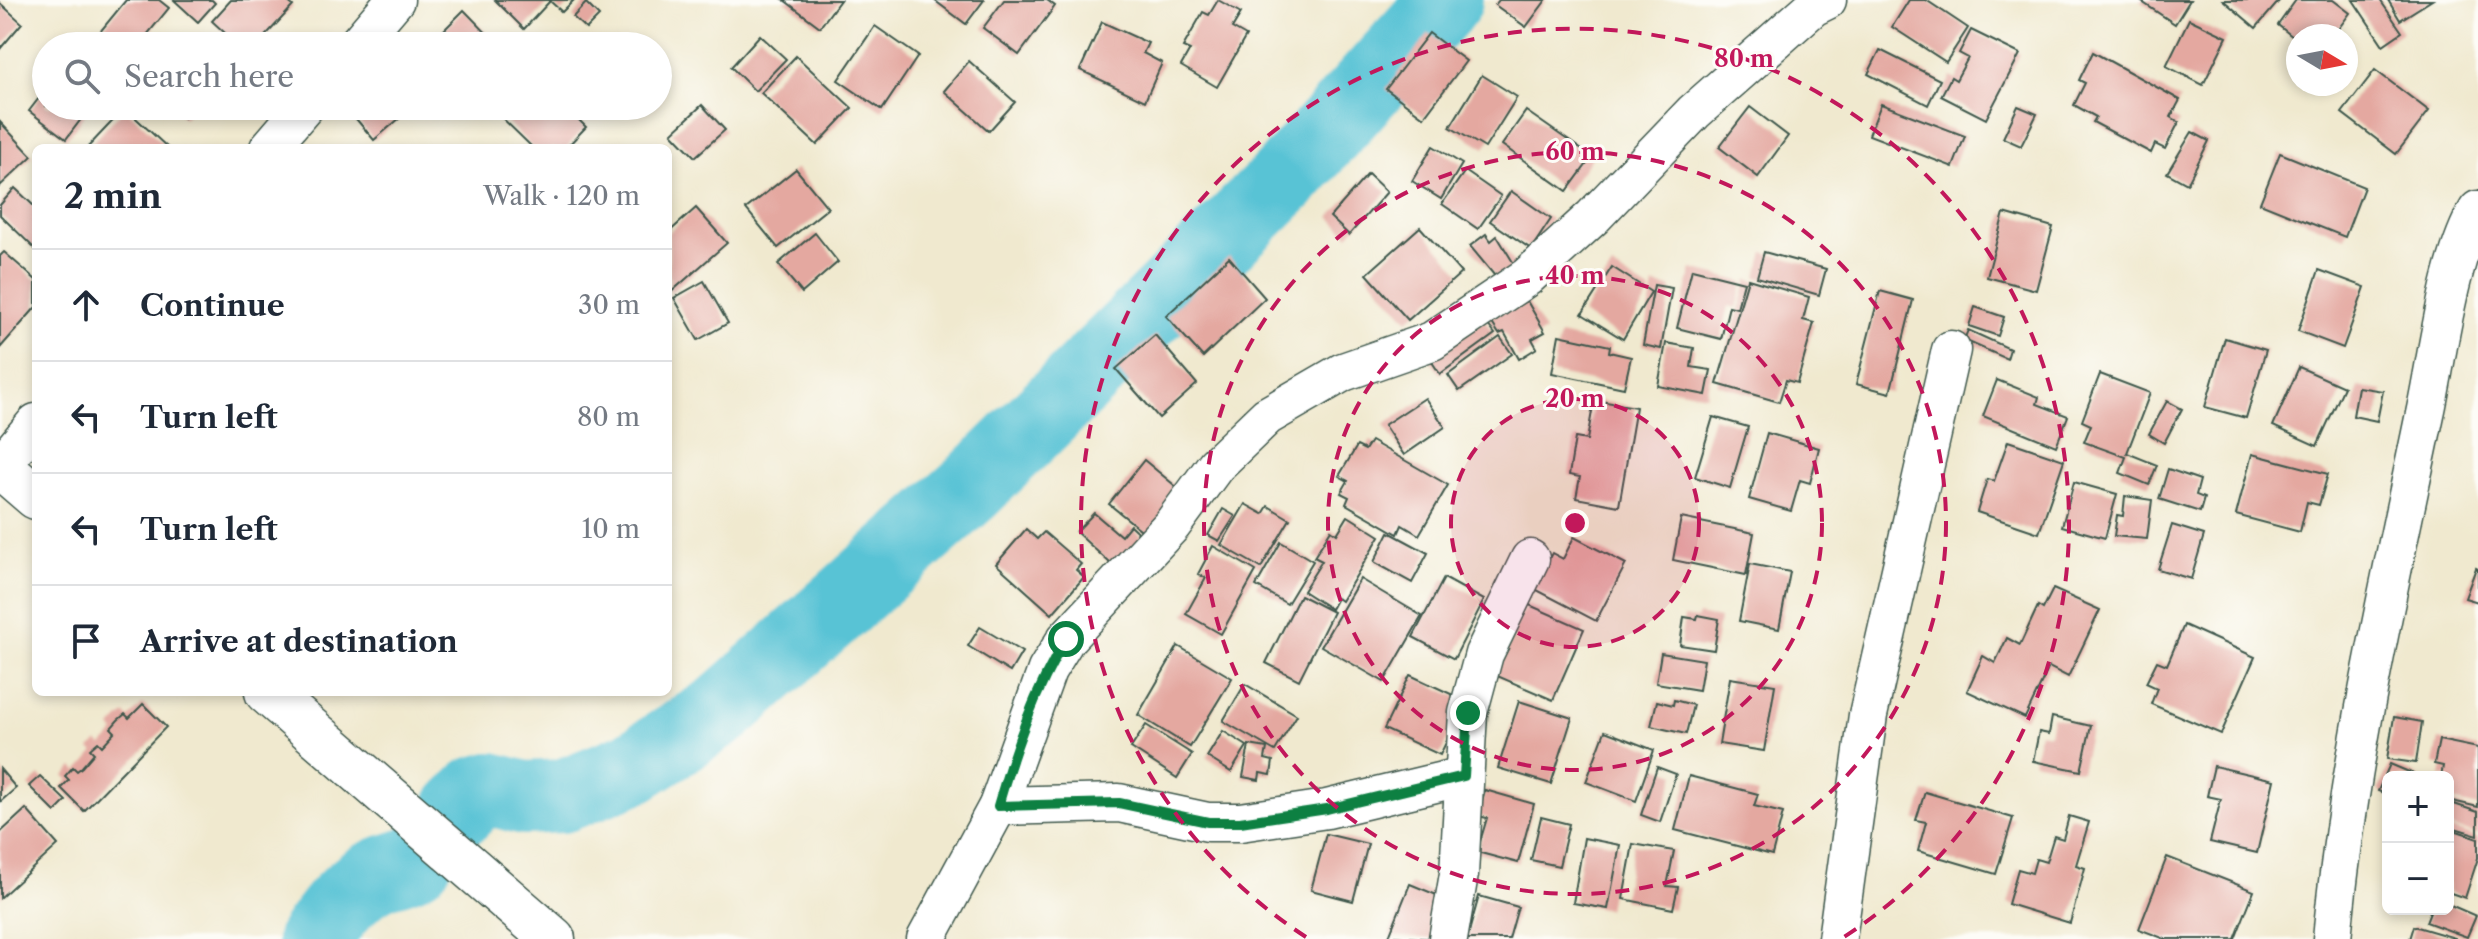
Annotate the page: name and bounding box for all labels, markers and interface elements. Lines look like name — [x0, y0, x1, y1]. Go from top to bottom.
north arrow — [2286, 24, 2358, 96]
search box — [32, 32, 672, 120]
text: 80 m — [1714, 44, 1774, 73]
icon: search — [60, 54, 104, 98]
text: Search here — [124, 58, 294, 95]
text: 60 m — [1545, 137, 1605, 166]
text: 2 min — [64, 175, 162, 217]
text: Walk · 120 m — [483, 180, 640, 212]
text: 40 m — [1545, 261, 1605, 290]
icon: ahead — [64, 283, 108, 327]
text: Continue — [140, 287, 285, 324]
text: 30 m — [578, 289, 640, 321]
text: 20 m — [1545, 384, 1605, 413]
icon: left — [64, 395, 108, 439]
text: Turn left — [140, 399, 277, 436]
text: 80 m — [577, 401, 640, 433]
icon: left — [64, 507, 108, 551]
centre of rings — [1561, 509, 1589, 537]
text: Turn left — [140, 511, 277, 548]
text: 10 m — [581, 513, 640, 545]
icon: arrive — [64, 619, 108, 663]
route start — [1048, 621, 1084, 657]
text: Arrive at destination — [140, 623, 458, 660]
route end — [1450, 695, 1486, 731]
map controls — [2382, 771, 2454, 915]
button: + — [2382, 771, 2454, 843]
button: − — [2382, 843, 2454, 915]

